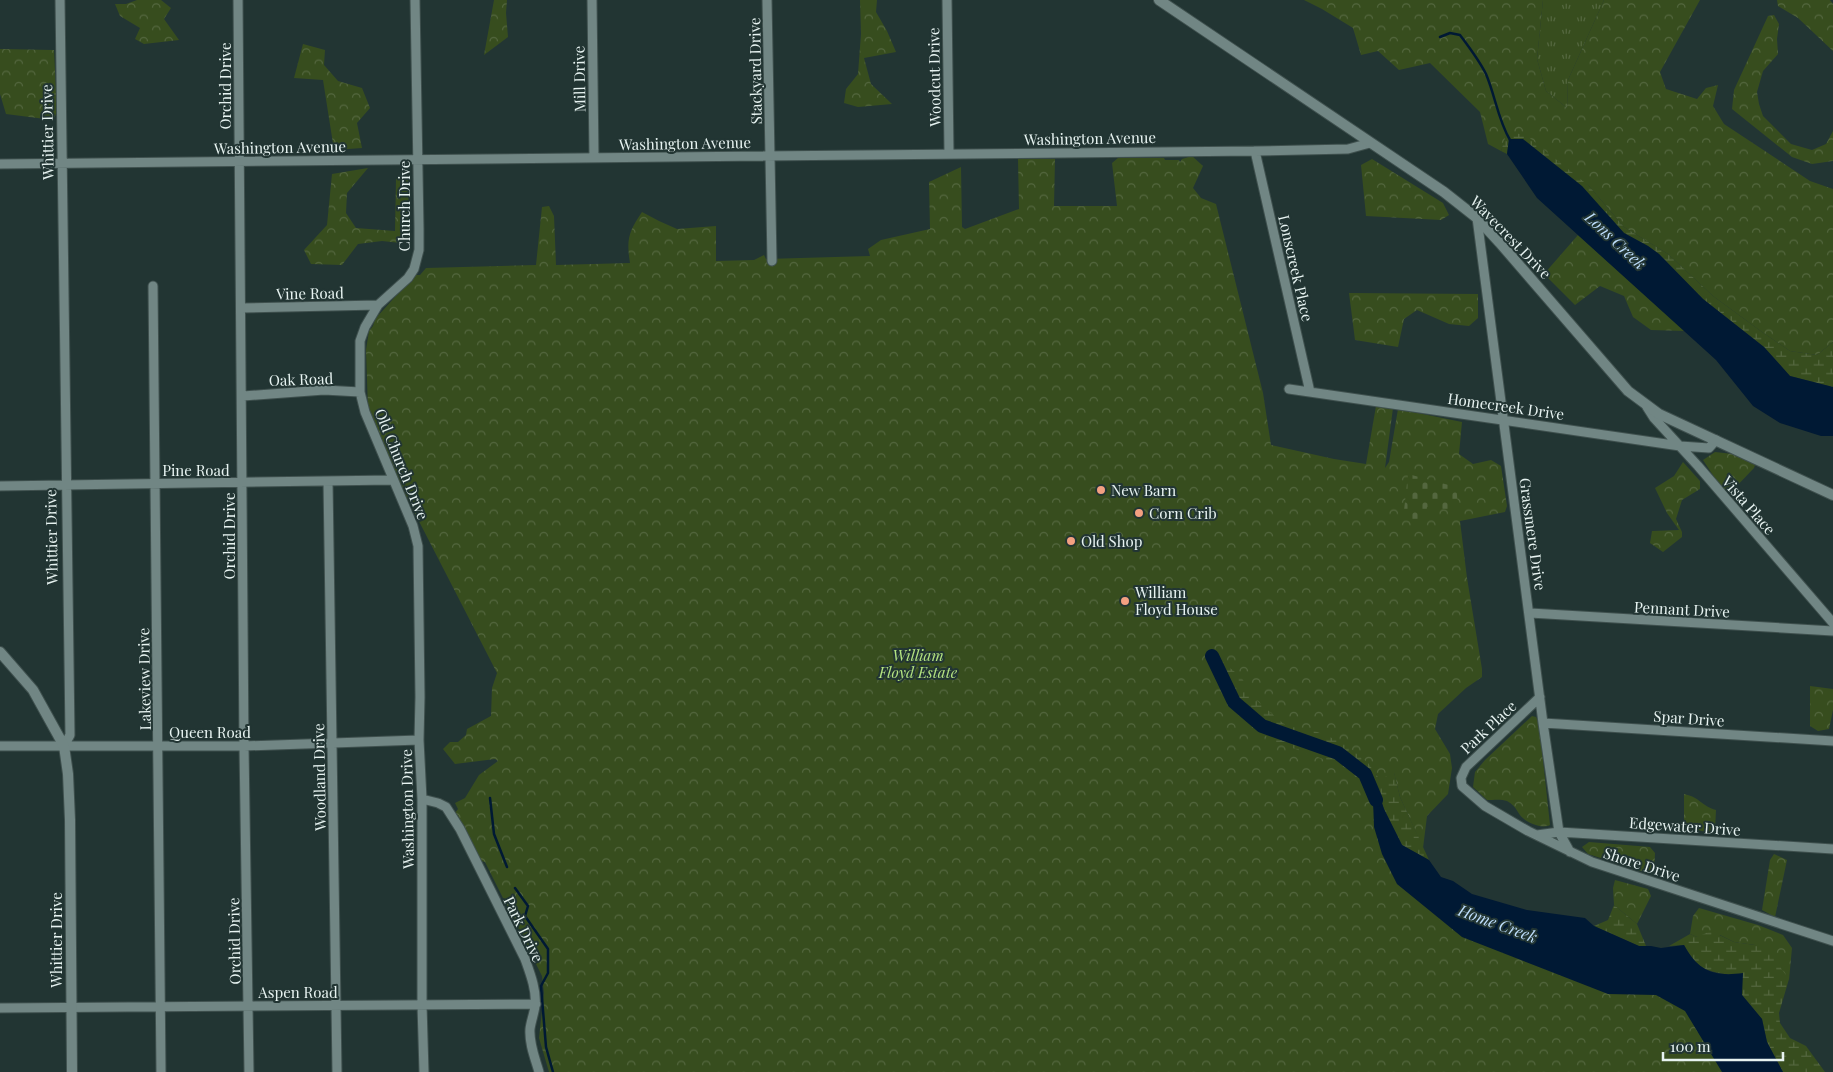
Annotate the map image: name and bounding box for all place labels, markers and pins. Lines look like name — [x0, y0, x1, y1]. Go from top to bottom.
place label: New Barn — [1111, 480, 1176, 500]
marker: New Barn — [1095, 484, 1107, 496]
place label: Corn Crib — [1149, 503, 1217, 523]
marker: Corn Crib — [1133, 507, 1145, 519]
place label: Old Shop — [1081, 531, 1143, 551]
marker: Old Shop — [1065, 535, 1077, 547]
place label: William Floyd House — [1134, 582, 1218, 619]
marker: William Floyd House — [1119, 595, 1131, 607]

